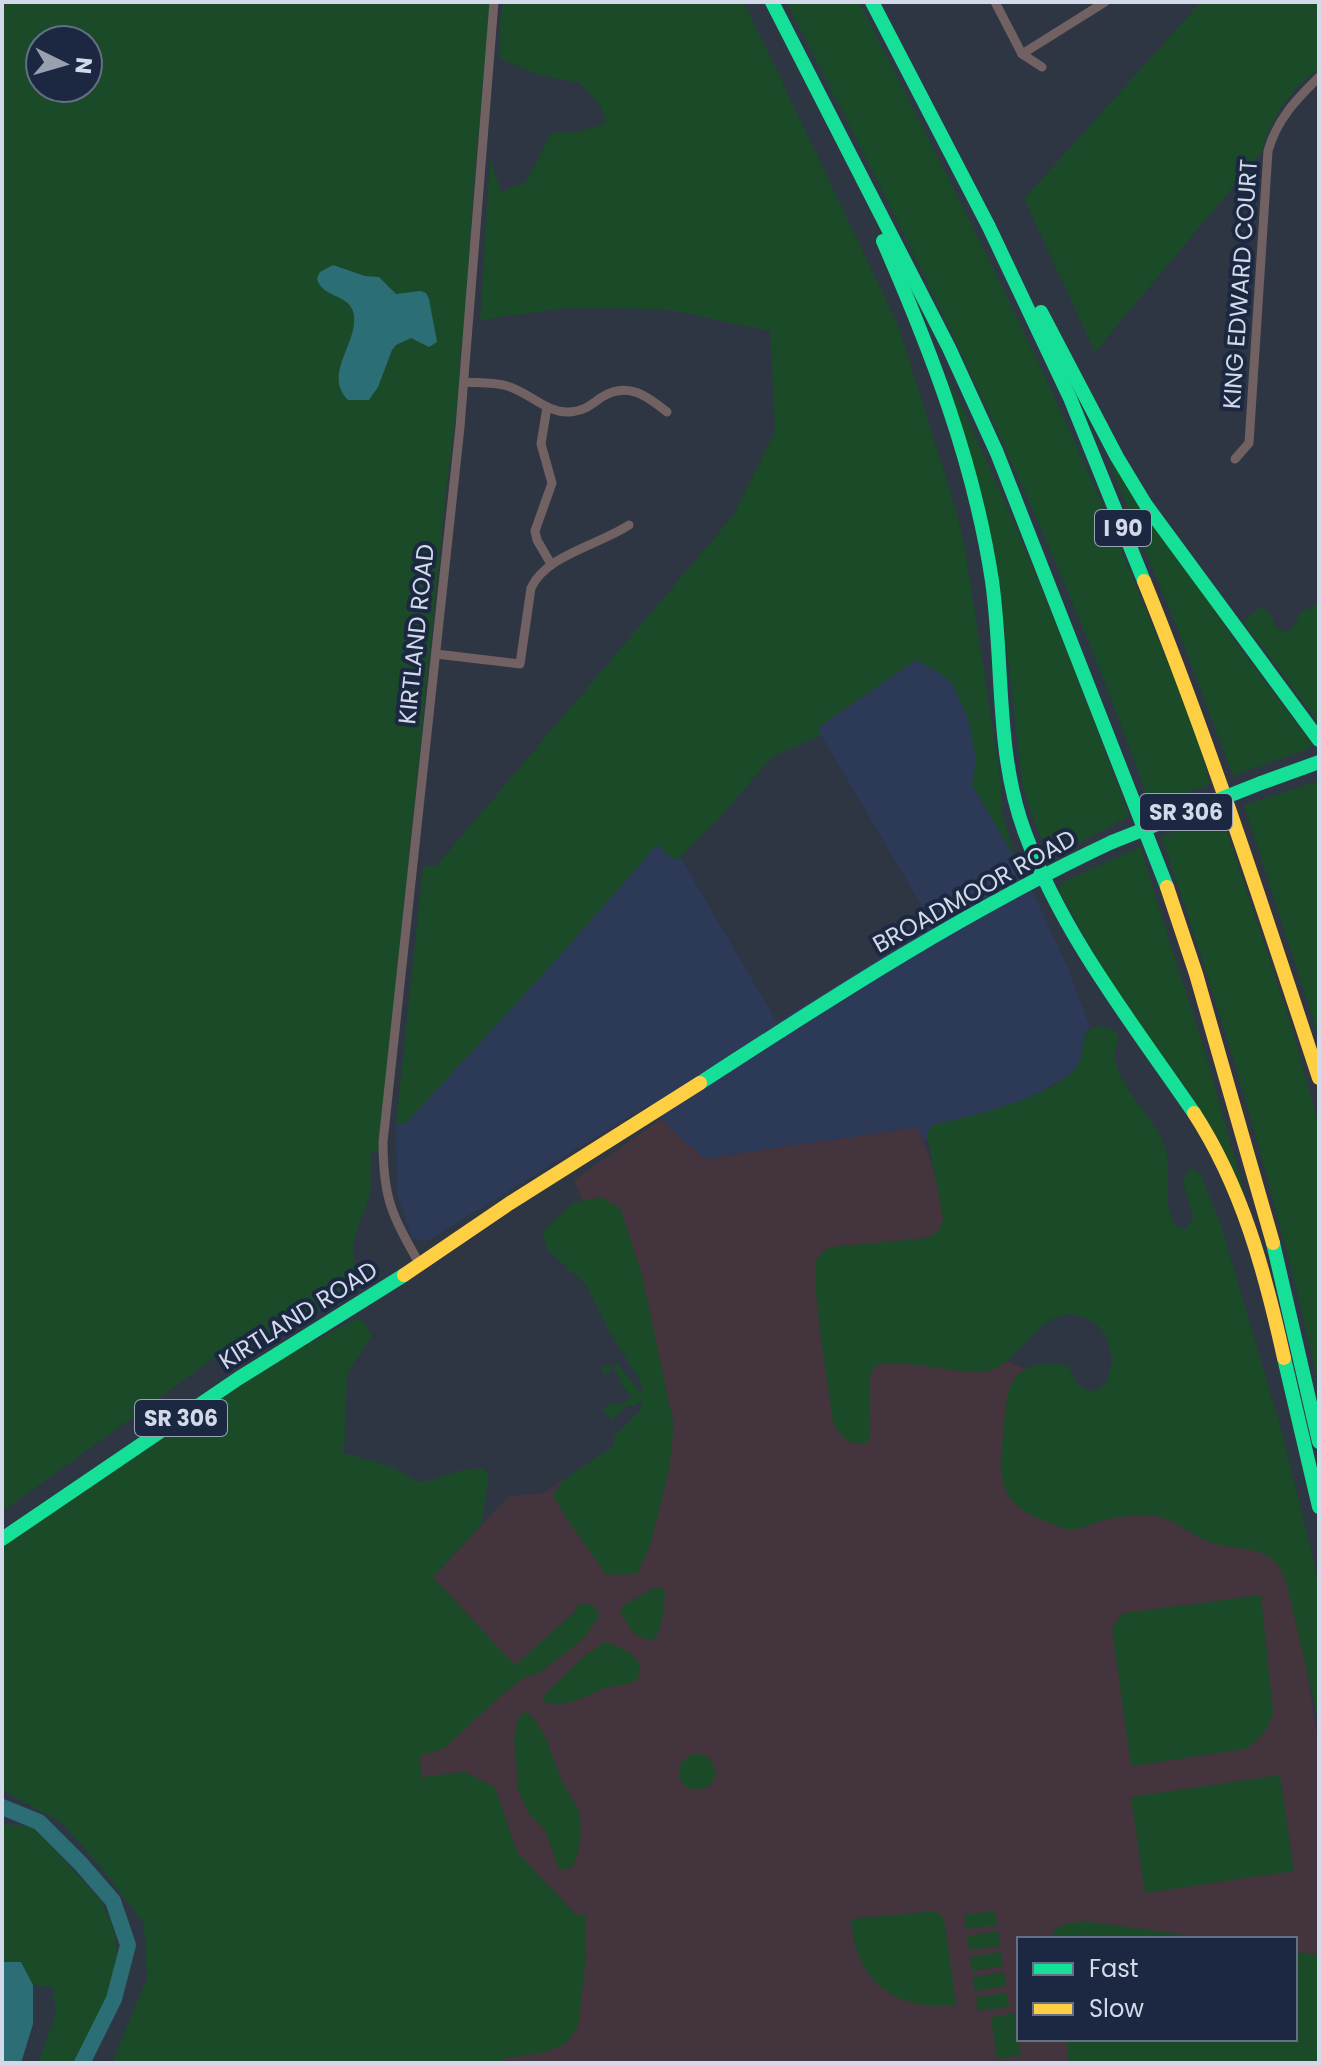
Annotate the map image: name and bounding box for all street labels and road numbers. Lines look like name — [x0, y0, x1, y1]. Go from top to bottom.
street label: KING EDWARD COURT — [1215, 158, 1265, 410]
road number: I 90 — [1095, 510, 1151, 546]
street label: KIRTLAND ROAD — [390, 542, 442, 726]
road number: SR 306 — [1140, 794, 1232, 830]
street label: BROADMOOR ROAD — [867, 821, 1081, 961]
street label: KIRTLAND ROAD — [212, 1253, 384, 1377]
road number: SR 306 — [135, 1400, 227, 1436]

